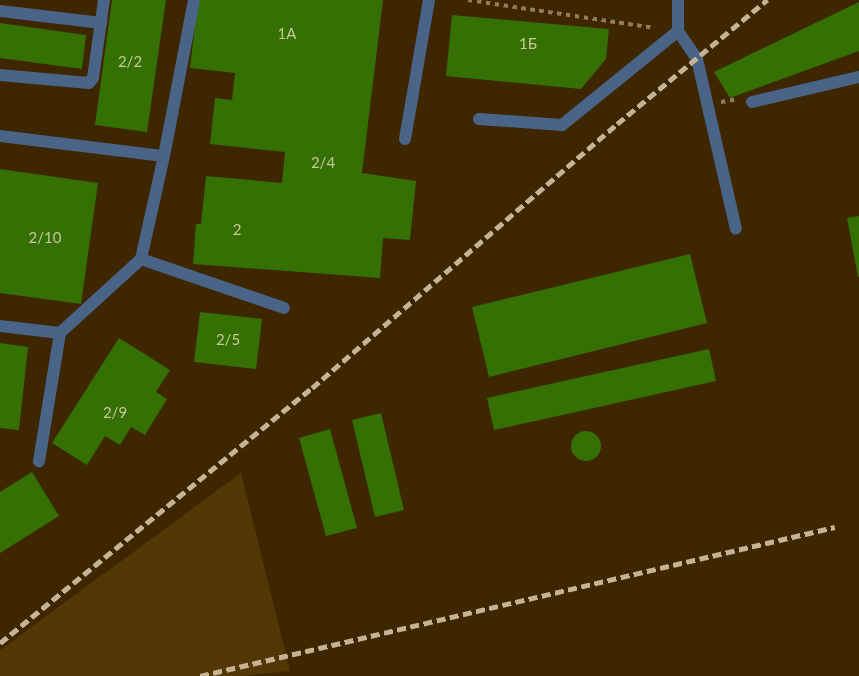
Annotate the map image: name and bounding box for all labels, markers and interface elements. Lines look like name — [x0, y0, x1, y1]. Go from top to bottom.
house number: 1А — [278, 25, 296, 43]
house number: 1Б — [519, 35, 537, 53]
house number: 2/2 — [118, 53, 142, 71]
house number: 2/4 — [311, 154, 335, 172]
house number: 2 — [233, 221, 241, 239]
house number: 2/10 — [29, 229, 61, 247]
house number: 2/5 — [216, 331, 240, 349]
house number: 2/9 — [103, 404, 127, 422]

